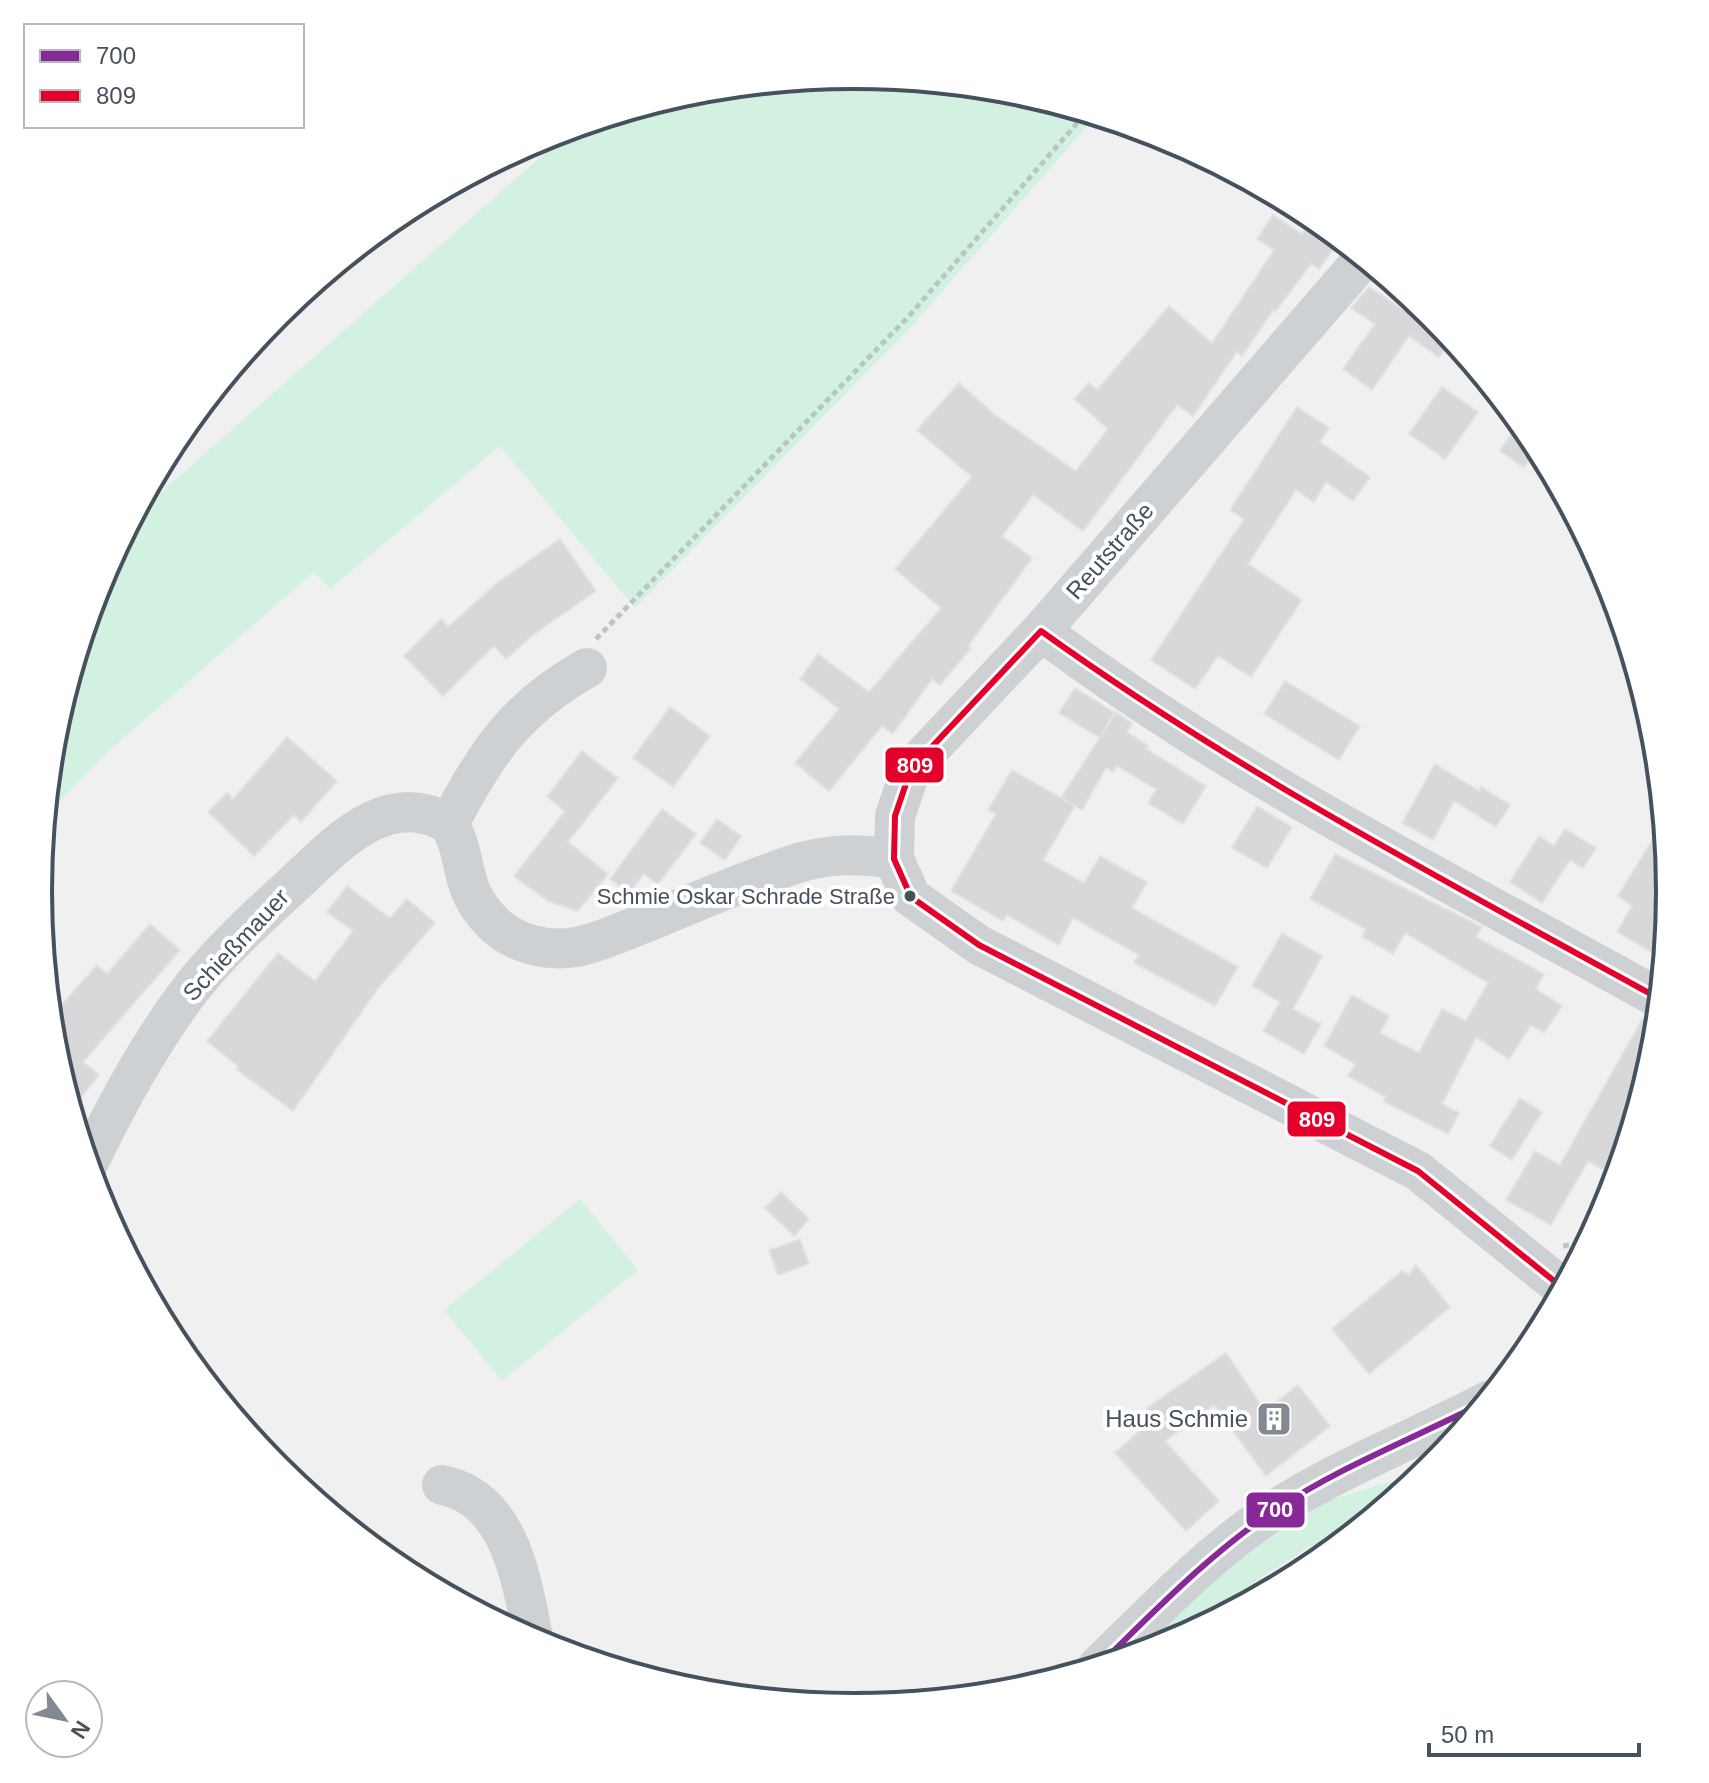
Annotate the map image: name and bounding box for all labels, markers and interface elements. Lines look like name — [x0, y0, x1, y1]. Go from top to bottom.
legend — [24, 24, 304, 128]
text: 700 — [96, 42, 136, 69]
text: 809 — [96, 82, 136, 109]
street label: Reutstraße — [1060, 497, 1159, 604]
line badge: 809 — [884, 746, 945, 784]
text: 809 — [897, 753, 933, 778]
street label: Schießmauer — [177, 883, 294, 1006]
place label: Schmie Oskar Schrade Straße — [597, 884, 895, 909]
marker: Schmie Oskar Schrade Straße — [902, 888, 918, 904]
line badge: 809 — [1286, 1100, 1347, 1138]
text: 809 — [1299, 1107, 1335, 1132]
building icon: Haus Schmie — [1255, 1400, 1293, 1438]
place label: Haus Schmie — [1105, 1405, 1248, 1432]
line badge: 700 — [1245, 1491, 1306, 1529]
text: 700 — [1257, 1497, 1293, 1522]
north arrow — [24, 1679, 104, 1759]
scale bar — [1429, 1707, 1639, 1757]
text: N — [66, 1716, 95, 1743]
text: 50 m — [1441, 1721, 1494, 1748]

